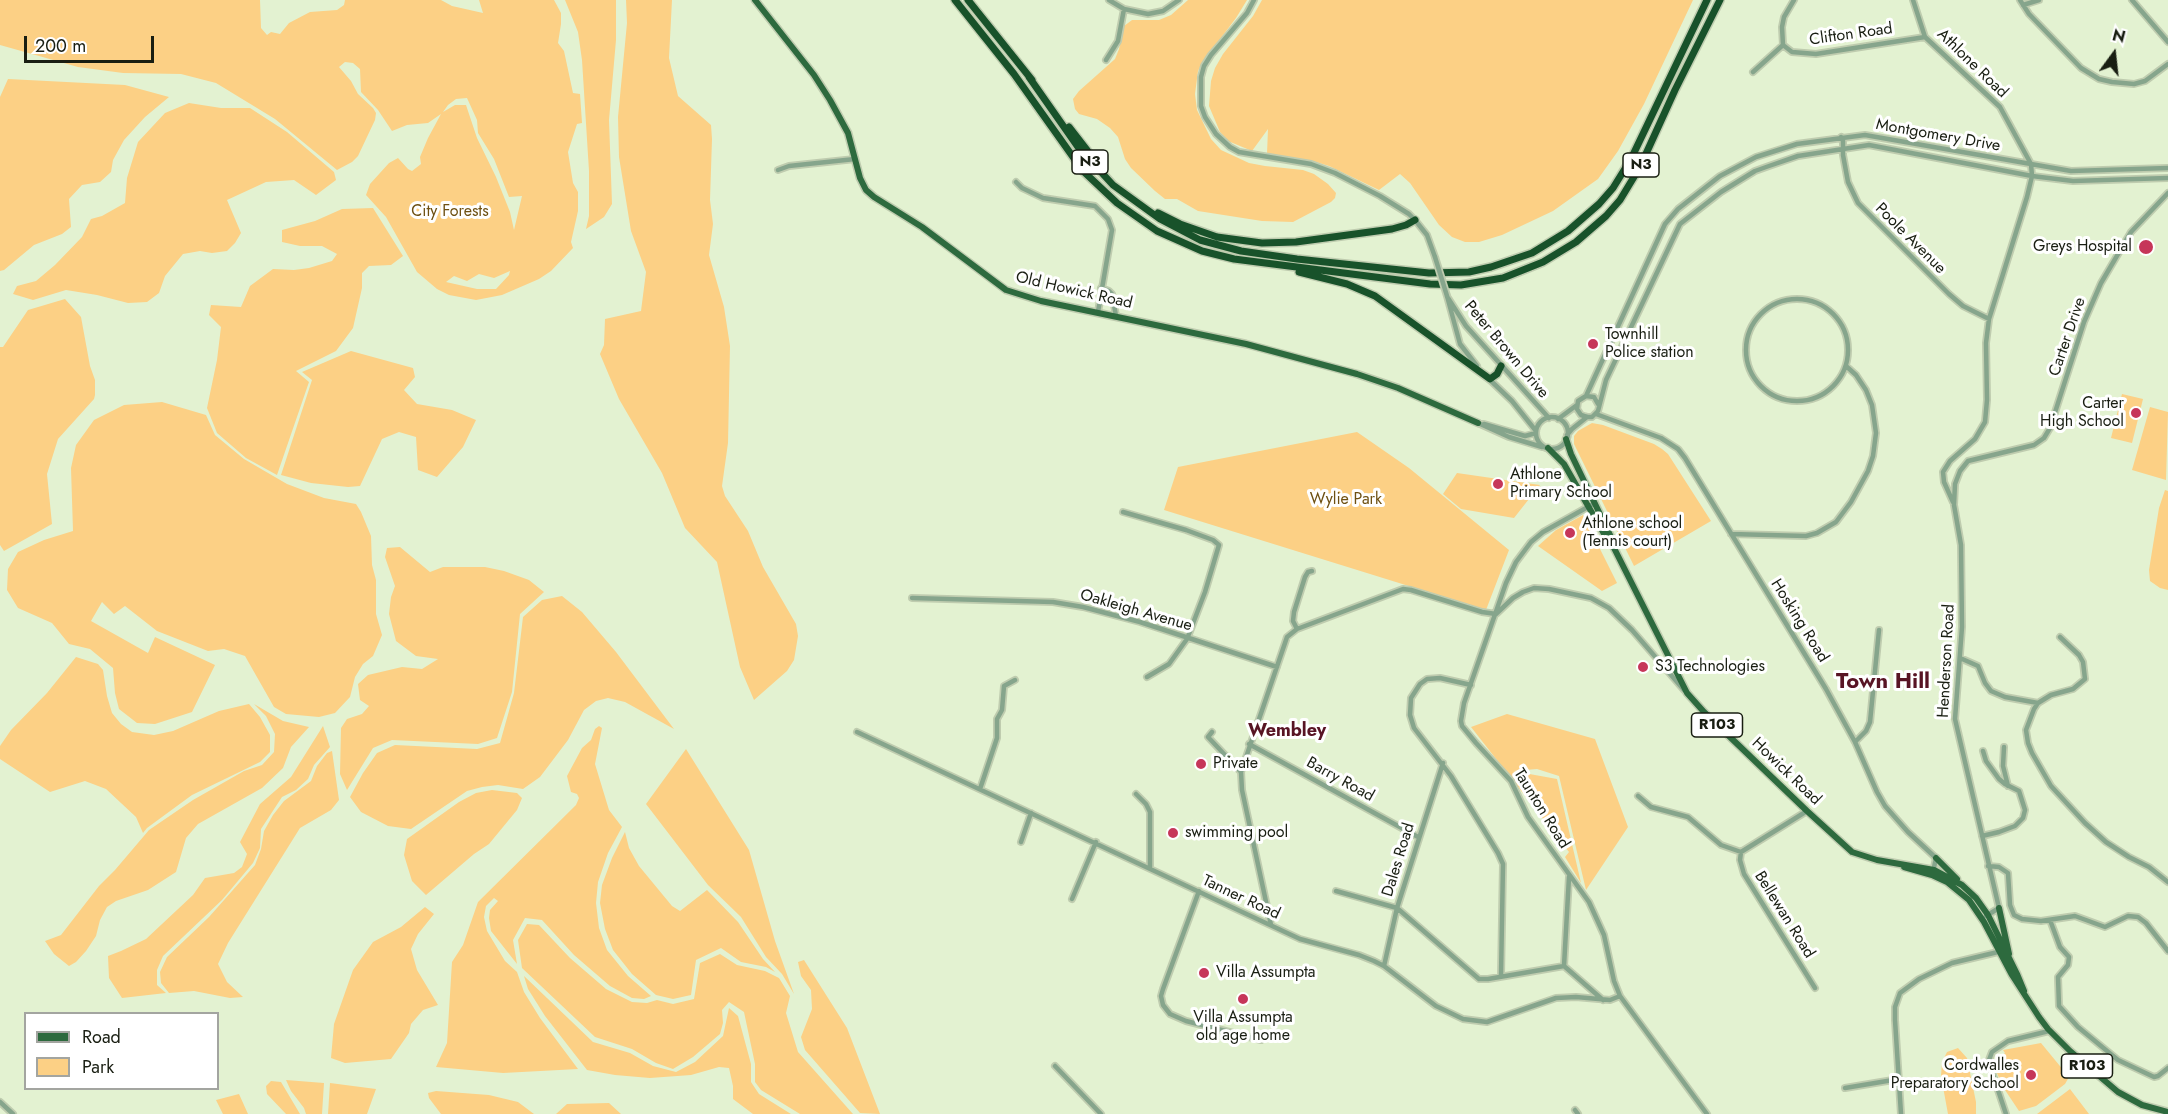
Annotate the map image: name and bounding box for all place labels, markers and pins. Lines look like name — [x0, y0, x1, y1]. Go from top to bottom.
place label: Greys Hospital — [2033, 237, 2132, 257]
marker: Greys Hospital — [2137, 238, 2155, 256]
place label: Townhill Police station — [1605, 325, 1694, 363]
marker: Townhill Police station — [1586, 337, 1600, 351]
place label: Carter High School — [2040, 394, 2124, 432]
marker: Carter High School — [2129, 406, 2143, 420]
place label: Athlone Primary School — [1510, 465, 1612, 503]
marker: Athlone Primary School — [1491, 477, 1505, 491]
place label: Athlone school (Tennis court) — [1582, 514, 1682, 552]
marker: Athlone school (Tennis court) — [1563, 526, 1577, 540]
place label: S3 Technologies — [1655, 657, 1765, 677]
marker: S3 Technologies — [1636, 660, 1650, 674]
place label: Private — [1213, 754, 1258, 774]
marker: Private — [1194, 757, 1208, 771]
place label: swimming pool — [1185, 823, 1288, 843]
marker: swimming pool — [1166, 826, 1180, 840]
place label: Villa Assumpta — [1216, 963, 1316, 983]
marker: Villa Assumpta — [1197, 966, 1211, 980]
marker: Villa Assumpta old age home — [1236, 992, 1250, 1006]
place label: Villa Assumpta old age home — [1193, 1008, 1293, 1046]
place label: Cordwalles Preparatory School — [1891, 1056, 2019, 1094]
marker: Cordwalles Preparatory School — [2024, 1068, 2038, 1082]

